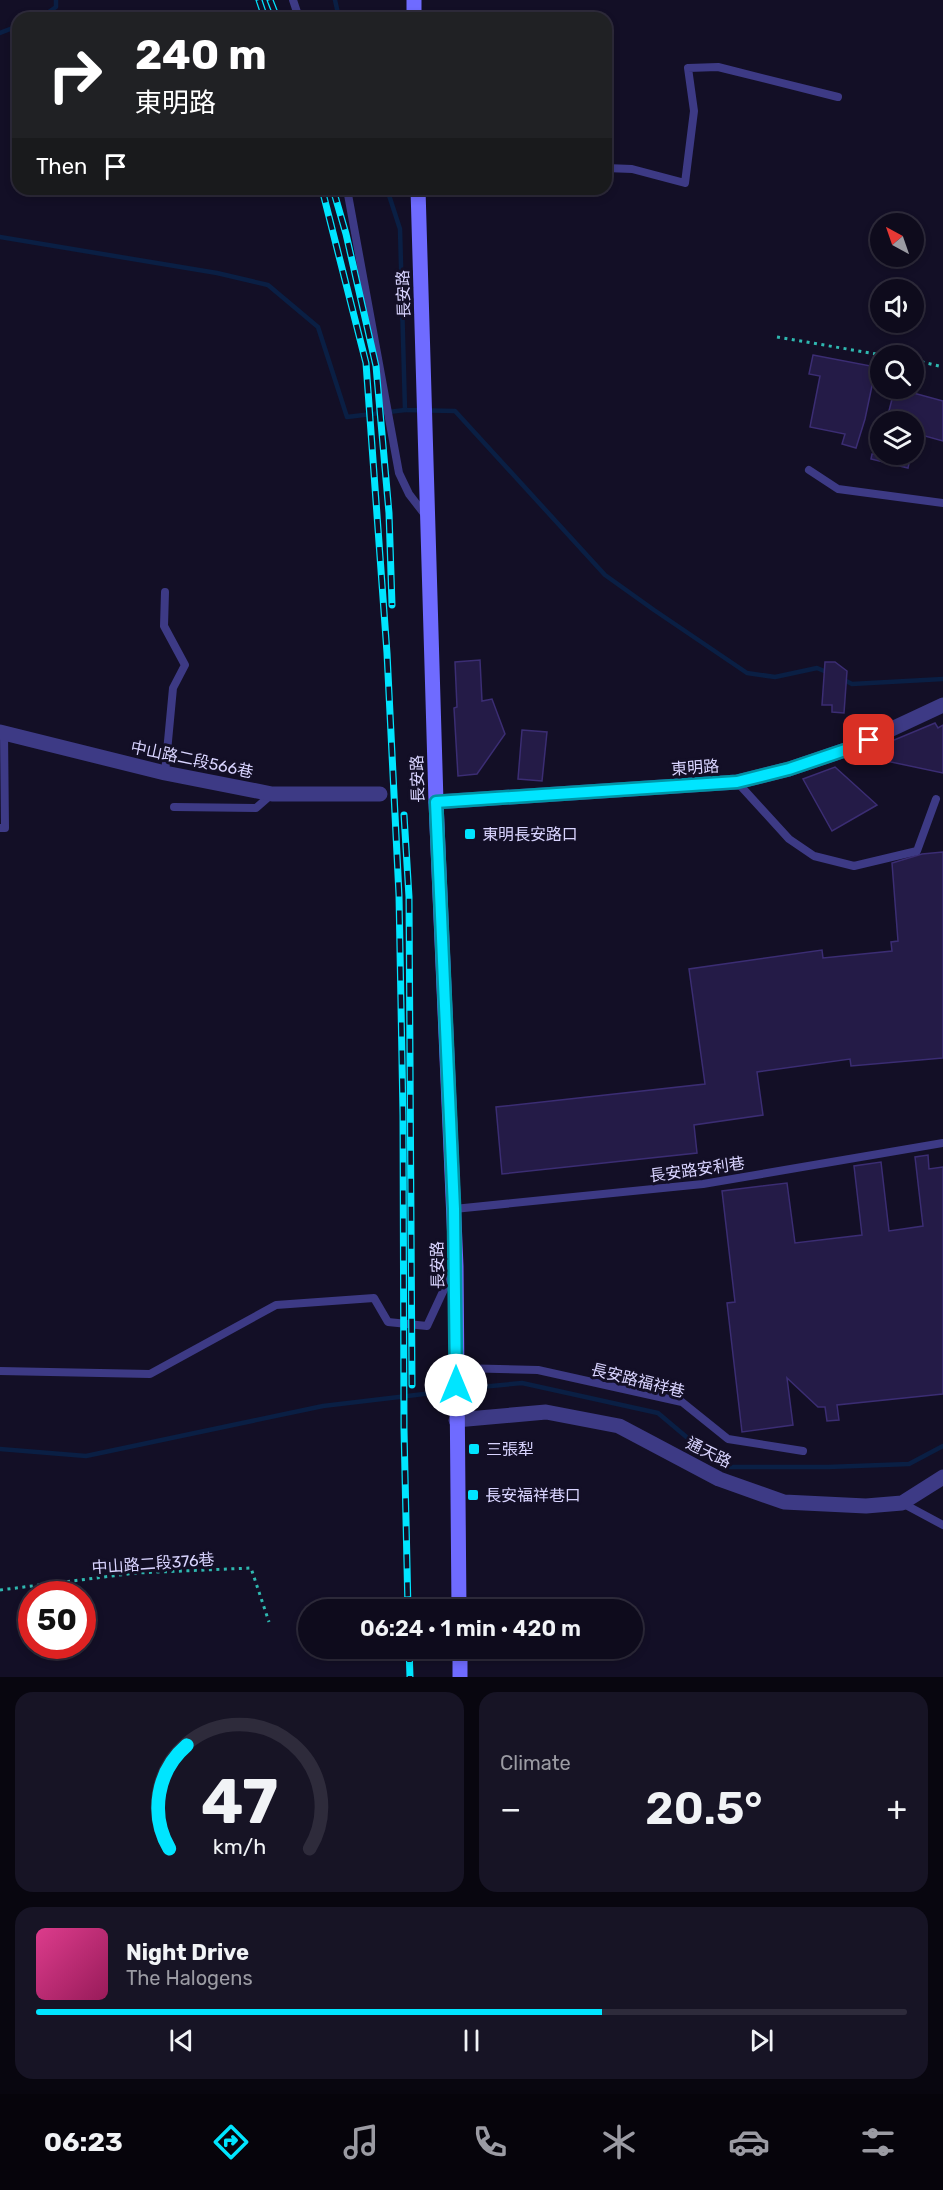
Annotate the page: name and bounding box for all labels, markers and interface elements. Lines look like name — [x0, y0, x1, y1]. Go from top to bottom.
text: 240 m — [135, 30, 267, 80]
icon: right — [36, 36, 114, 114]
text: 東明路 — [135, 87, 216, 119]
icon: arrive — [99, 150, 132, 183]
text: Then — [36, 153, 87, 180]
north arrow — [870, 213, 924, 267]
map controls — [870, 213, 924, 465]
street label: 長安路 — [393, 270, 414, 318]
button: sound — [870, 279, 924, 333]
button: search — [870, 345, 924, 399]
button: layers — [870, 411, 924, 465]
pin — [843, 714, 894, 765]
icon: arrive — [852, 723, 885, 756]
street label: 中山路二段566巷 — [129, 737, 255, 782]
street label: 長安路 — [407, 755, 428, 803]
street label: 東明路 — [670, 756, 720, 779]
place label: 東明長安路口 — [482, 825, 578, 844]
marker: 東明長安路口 — [463, 827, 477, 841]
street label: 長安路安利巷 — [648, 1153, 746, 1186]
street label: 長安路 — [428, 1241, 447, 1289]
position arrow — [424, 1353, 488, 1417]
street label: 長安路福祥巷 — [589, 1360, 687, 1401]
street label: 通天路 — [683, 1433, 735, 1472]
place label: 三張犁 — [486, 1440, 534, 1459]
marker: 三張犁 — [467, 1442, 481, 1456]
place label: 長安福祥巷口 — [485, 1486, 581, 1505]
marker: 長安福祥巷口 — [466, 1488, 480, 1502]
street label: 中山路二段376巷 — [91, 1550, 215, 1577]
speed limit sign: 50 — [18, 1581, 96, 1659]
text: 06:24 · 1 min · 420 m — [360, 1615, 581, 1642]
text: Climate — [500, 1751, 571, 1775]
text: 47 — [201, 1765, 278, 1839]
text: 20.5° — [645, 1782, 763, 1835]
text: − — [500, 1789, 521, 1828]
text: + — [886, 1789, 907, 1828]
text: km/h — [213, 1834, 266, 1859]
text: Night Drive — [126, 1939, 249, 1966]
text: The Halogens — [126, 1966, 253, 1990]
icon: previous — [165, 2024, 198, 2057]
icon: pause — [455, 2024, 488, 2057]
icon: next — [745, 2024, 778, 2057]
icon: directions — [210, 2121, 252, 2163]
icon: music — [340, 2121, 382, 2163]
icon: phone — [469, 2121, 511, 2163]
icon: climate — [598, 2121, 640, 2163]
icon: car — [728, 2121, 770, 2163]
icon: filters — [857, 2121, 899, 2163]
text: 06:23 — [44, 2126, 123, 2158]

